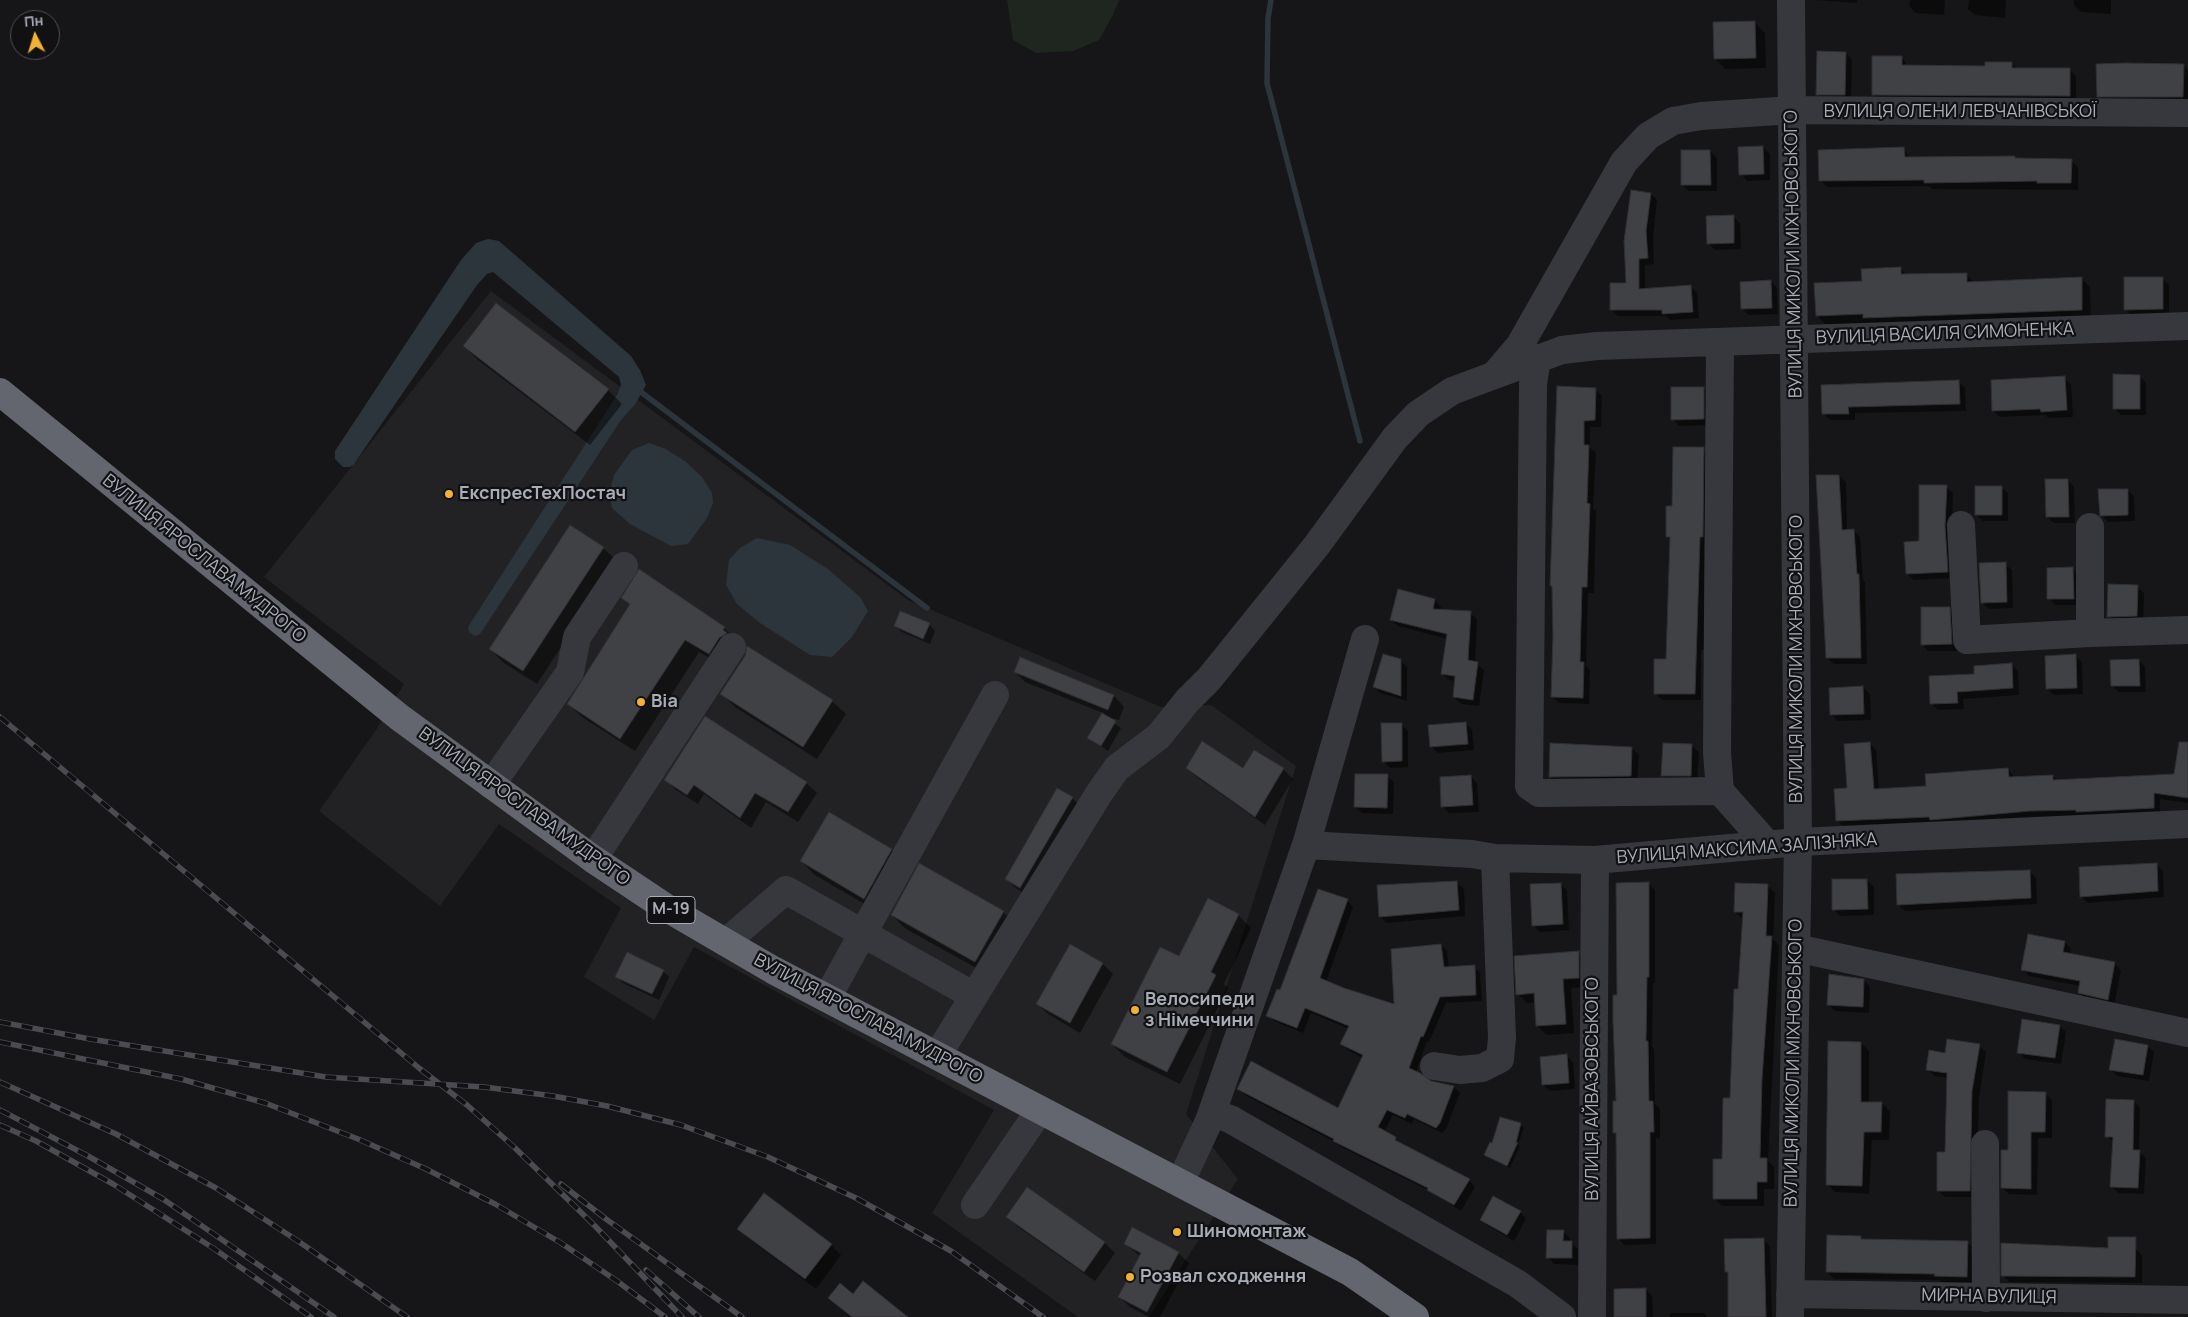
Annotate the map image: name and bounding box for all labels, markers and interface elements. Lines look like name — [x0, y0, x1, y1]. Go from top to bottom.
north arrow — [10, 10, 60, 60]
text: Пн — [24, 10, 44, 31]
street label: ВУЛИЦЯ ОЛЕНИ ЛЕВЧАНІВСЬКОЇ — [1824, 101, 2096, 123]
street label: ВУЛИЦЯ МИКОЛИ МІХНОВСЬКОГО — [1781, 110, 1807, 398]
street label: ВУЛИЦЯ ВАСИЛЯ СИМОНЕНКА — [1816, 319, 2074, 349]
street label: ВУЛИЦЯ ЯРОСЛАВА МУДРОГО — [98, 470, 310, 648]
place label: ЕкспресТехПостач — [459, 483, 626, 505]
marker: ЕкспресТехПостач — [443, 488, 455, 500]
street label: ВУЛИЦЯ МИКОЛИ МІХНОВСЬКОГО — [1786, 515, 1808, 803]
place label: Віа — [651, 691, 678, 713]
marker: Віа — [635, 696, 647, 708]
street label: ВУЛИЦЯ ЯРОСЛАВА МУДРОГО — [414, 723, 634, 891]
street label: ВУЛИЦЯ МАКСИМА ЗАЛІЗНЯКА — [1616, 829, 1878, 869]
road number: М-19 — [647, 896, 695, 924]
street label: ВУЛИЦЯ МИКОЛИ МІХНОВСЬКОГО — [1781, 919, 1807, 1207]
street label: ВУЛИЦЯ ЯРОСЛАВА МУДРОГО — [750, 949, 986, 1089]
street label: ВУЛИЦЯ АЙВАЗОВСЬКОГО — [1582, 977, 1604, 1201]
place label: Велосипеди з Німеччини — [1145, 989, 1255, 1032]
marker: Велосипеди з Німеччини — [1129, 1004, 1141, 1016]
place label: Шиномонтаж — [1187, 1221, 1306, 1243]
marker: Шиномонтаж — [1171, 1226, 1183, 1238]
place label: Розвал сходження — [1140, 1266, 1306, 1288]
marker: Розвал сходження — [1124, 1271, 1136, 1283]
street label: МИРНА ВУЛИЦЯ — [1921, 1285, 2057, 1309]

